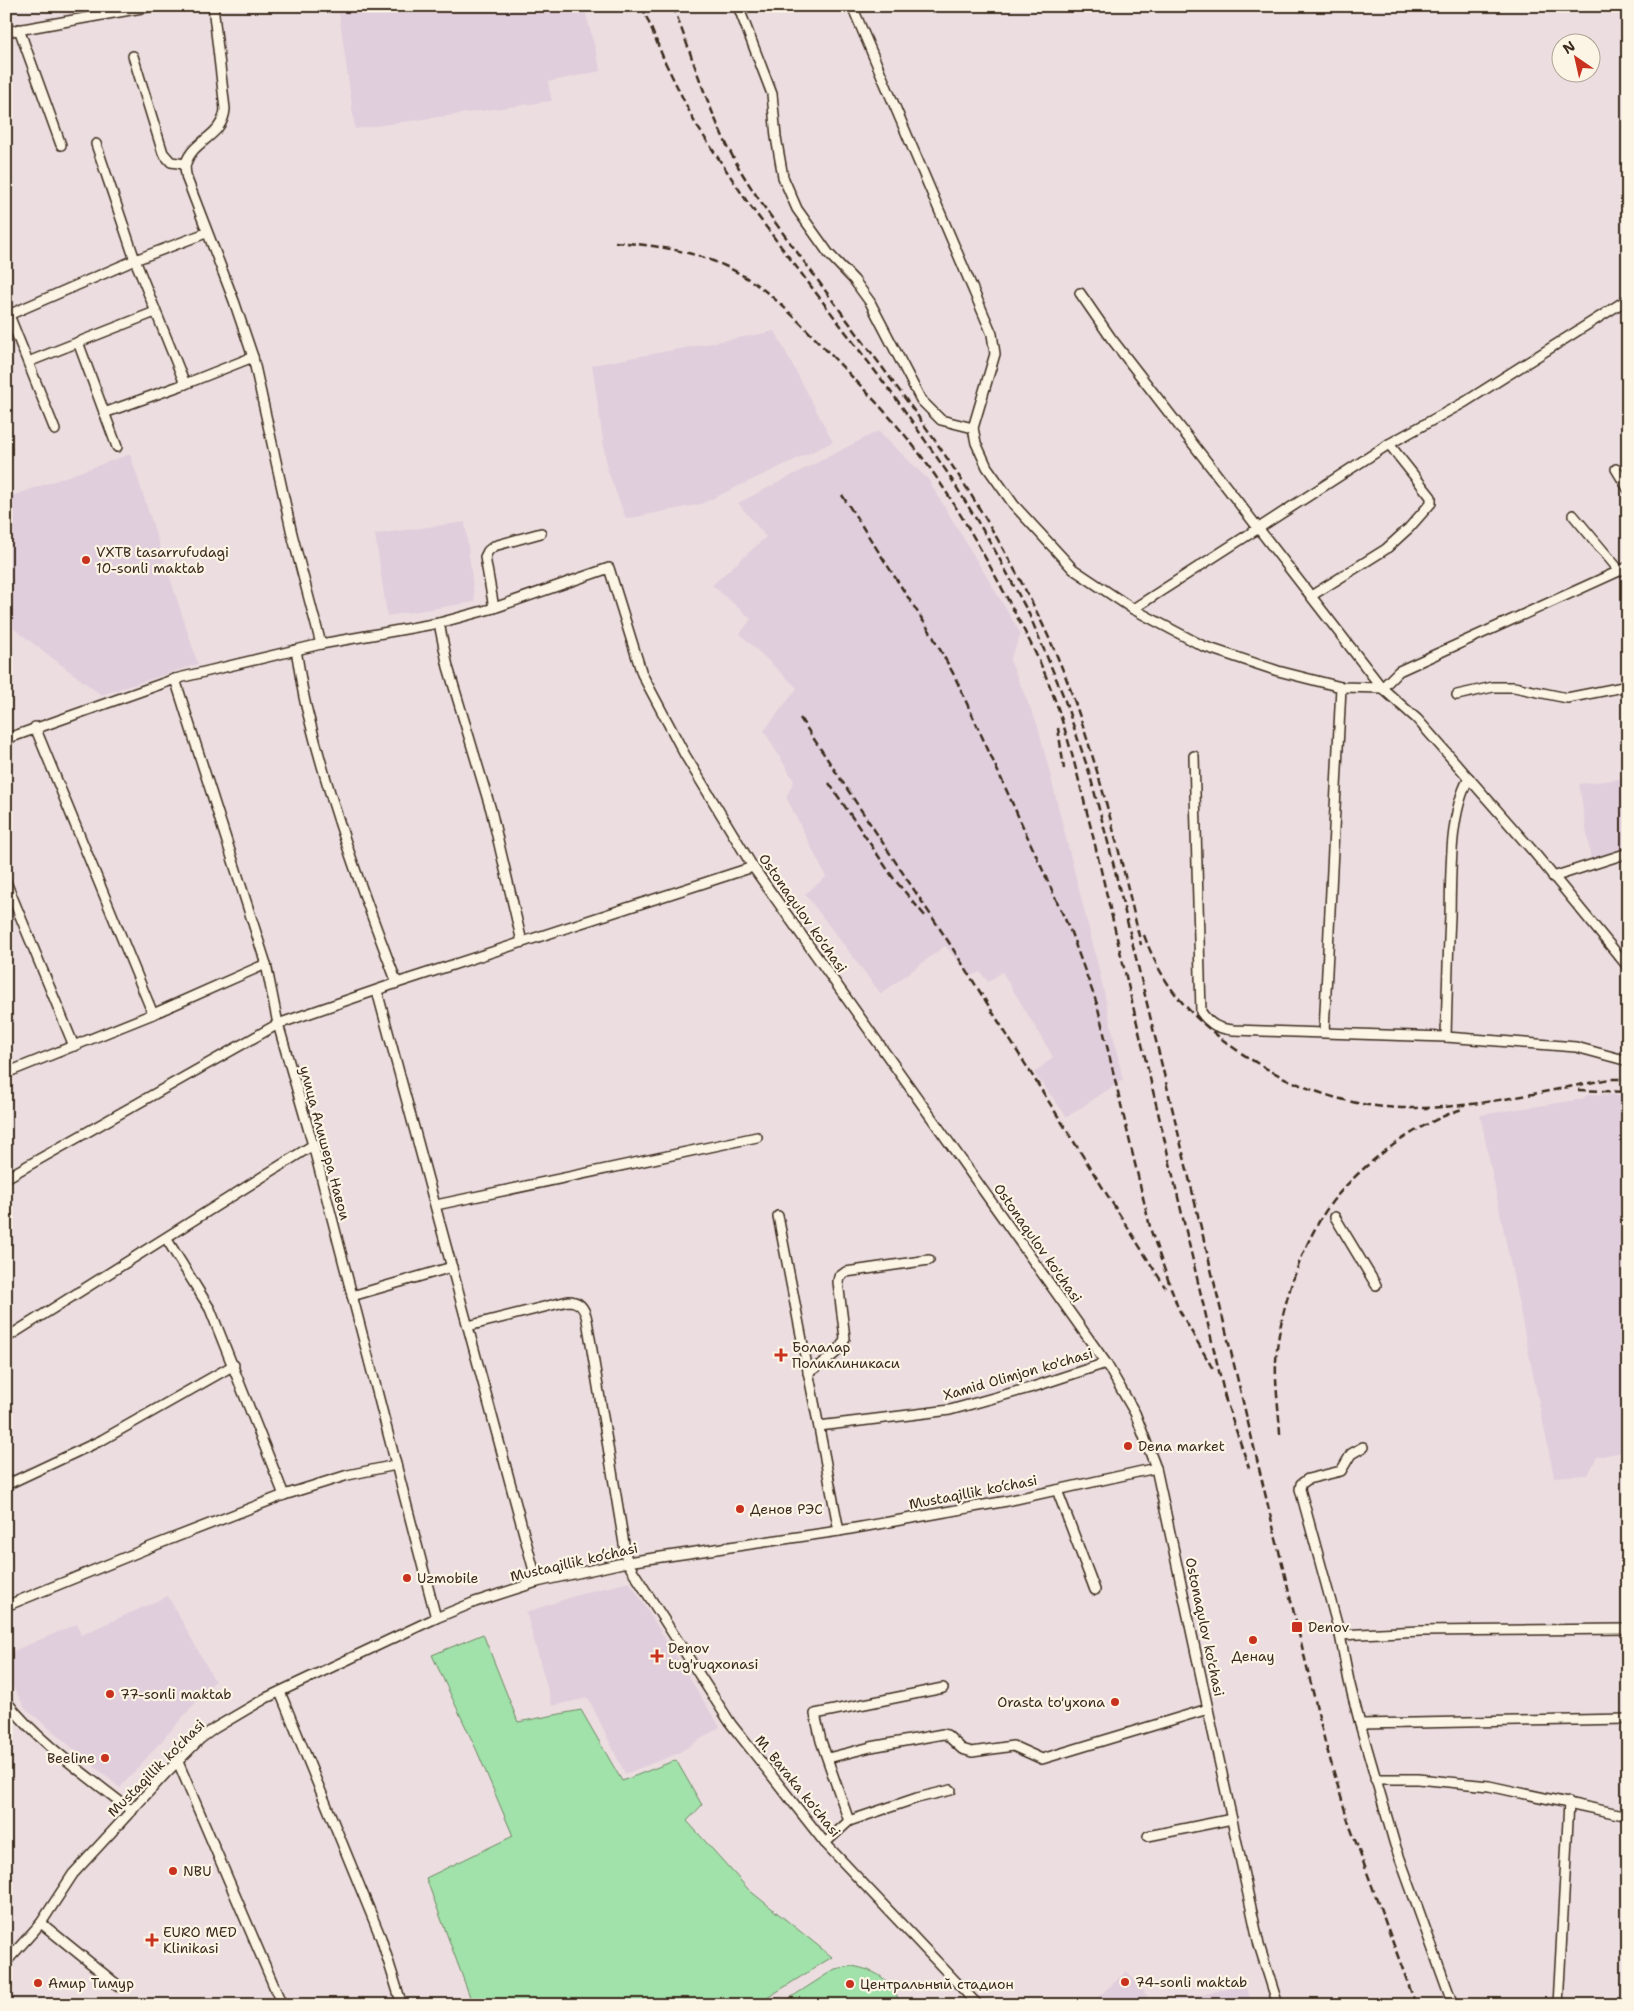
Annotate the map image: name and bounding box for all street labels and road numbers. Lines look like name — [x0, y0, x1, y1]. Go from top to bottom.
street label: Ostonaqulov ko'chasi — [755, 850, 851, 976]
street label: улица Алишера Навои — [296, 1064, 354, 1222]
street label: Ostonaqulov ko'chasi — [990, 1180, 1086, 1306]
street label: Xamid Olimjon ko'chasi — [941, 1344, 1095, 1404]
street label: Mustaqillik ko‘chasi — [907, 1471, 1039, 1513]
street label: Mustaqillik ko‘chasi — [508, 1539, 640, 1585]
street label: Ostonaqulov ko'chasi — [1181, 1556, 1229, 1698]
street label: Mustaqillik ko‘chasi — [103, 1715, 209, 1821]
street label: M. Baraka ko'chasi — [751, 1731, 845, 1841]

